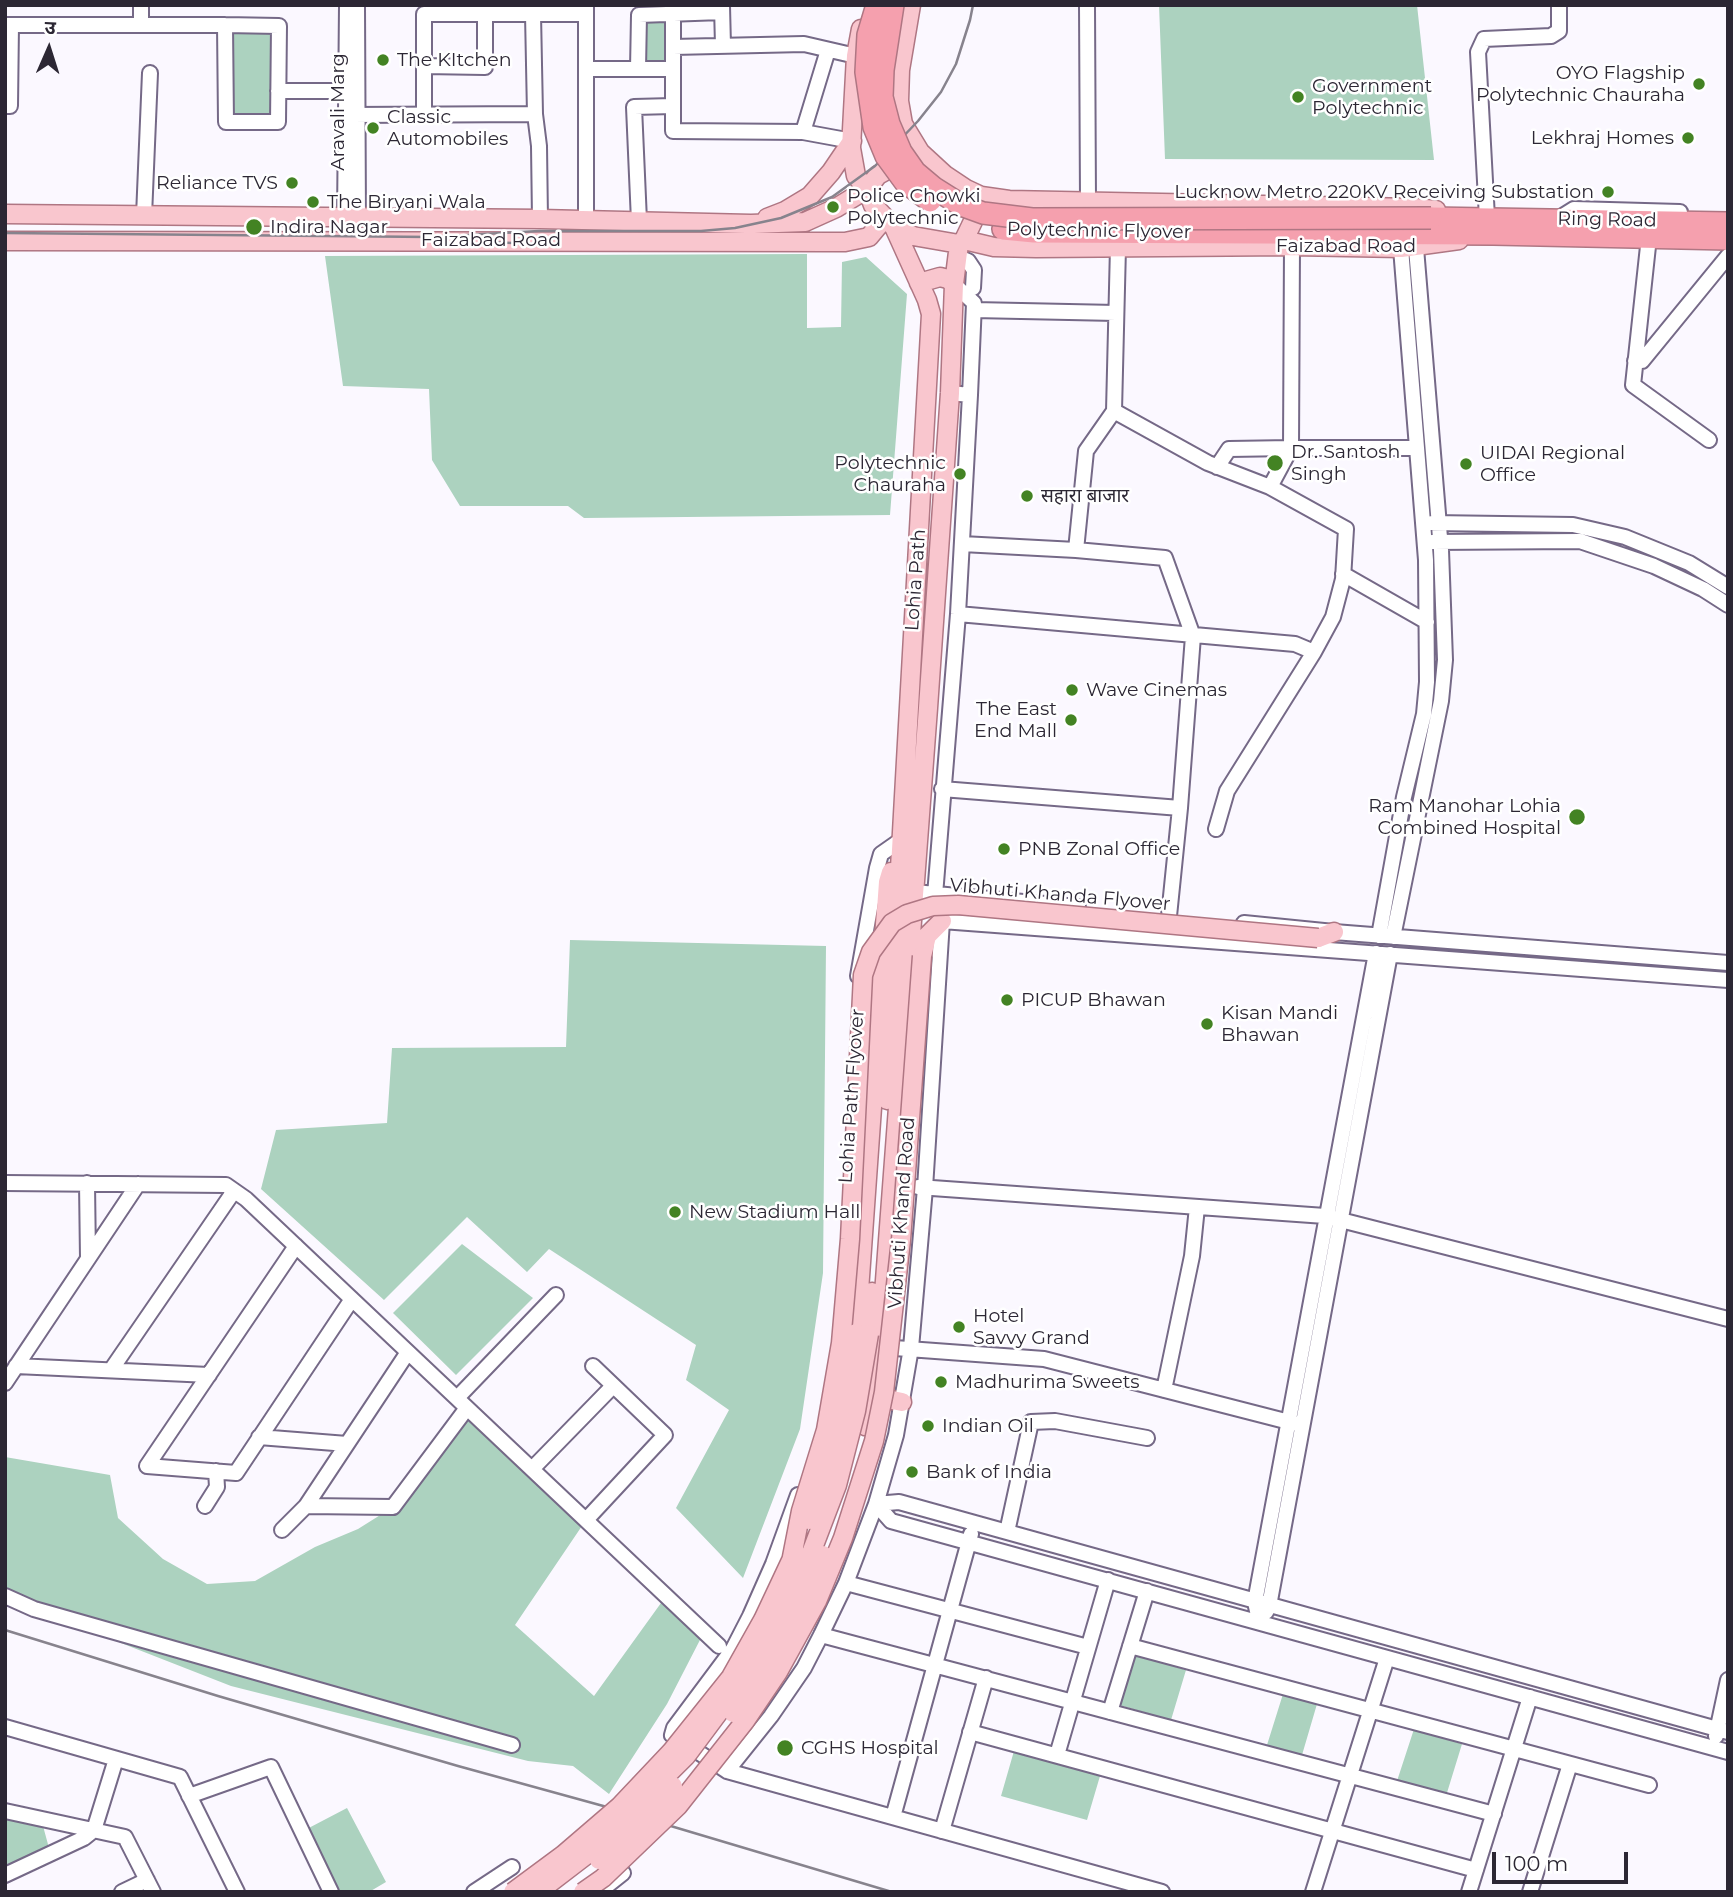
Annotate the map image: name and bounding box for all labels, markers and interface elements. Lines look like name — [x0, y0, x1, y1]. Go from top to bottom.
north arrow — [14, 14, 84, 84]
text: उ — [44, 16, 56, 39]
place label: The KItchen — [397, 49, 512, 71]
marker: The KItchen — [375, 52, 391, 68]
street label: Aravali Marg — [327, 53, 349, 171]
place label: OYO Flagship Polytechnic Chauraha — [1476, 62, 1685, 106]
place label: Government Polytechnic — [1312, 75, 1432, 119]
marker: OYO Flagship Polytechnic Chauraha — [1691, 76, 1707, 92]
marker: Government Polytechnic — [1290, 89, 1306, 105]
place label: Classic Automobiles — [387, 106, 508, 150]
marker: Classic Automobiles — [365, 120, 381, 136]
place label: Lekhraj Homes — [1531, 127, 1674, 149]
marker: Lekhraj Homes — [1680, 130, 1696, 146]
place label: Reliance TVS — [156, 172, 278, 194]
marker: Reliance TVS — [284, 175, 300, 191]
place label: Lucknow Metro 220KV Receiving Substation — [1174, 181, 1594, 203]
marker: Lucknow Metro 220KV Receiving Substation — [1600, 184, 1616, 200]
place label: Police Chowki Polytechnic — [847, 185, 981, 229]
place label: The Biryani Wala — [327, 191, 486, 213]
marker: The Biryani Wala — [305, 194, 321, 210]
marker: Police Chowki Polytechnic — [825, 199, 841, 215]
street label: Ring Road — [1557, 208, 1657, 232]
place label: Indira Nagar — [270, 216, 388, 238]
marker: Indira Nagar — [244, 217, 264, 237]
street label: Polytechnic Flyover — [1007, 218, 1191, 244]
street label: Faizabad Road — [421, 229, 561, 251]
street label: Faizabad Road — [1276, 235, 1416, 257]
place label: Dr. Santosh Singh — [1291, 441, 1400, 485]
place label: UIDAI Regional Office — [1480, 442, 1625, 486]
place label: Polytechnic Chauraha — [834, 452, 946, 496]
marker: Dr. Santosh Singh — [1265, 453, 1285, 473]
marker: UIDAI Regional Office — [1458, 456, 1474, 472]
marker: Polytechnic Chauraha — [952, 466, 968, 482]
place label: सहारा बाजार — [1041, 485, 1129, 507]
marker: सहारा बाजार — [1019, 488, 1035, 504]
street label: Lohia Path — [901, 528, 931, 632]
place label: Wave Cinemas — [1086, 679, 1227, 701]
marker: Wave Cinemas — [1064, 682, 1080, 698]
place label: The East End Mall — [974, 698, 1057, 742]
marker: The East End Mall — [1063, 712, 1079, 728]
place label: Ram Manohar Lohia Combined Hospital — [1368, 795, 1561, 839]
marker: Ram Manohar Lohia Combined Hospital — [1567, 807, 1587, 827]
place label: PNB Zonal Office — [1018, 838, 1180, 860]
marker: PNB Zonal Office — [996, 841, 1012, 857]
street label: Vibhuti Khanda Flyover — [949, 874, 1171, 916]
place label: PICUP Bhawan — [1021, 989, 1166, 1011]
marker: PICUP Bhawan — [999, 992, 1015, 1008]
place label: Kisan Mandi Bhawan — [1221, 1002, 1338, 1046]
street label: Lohia Path Flyover — [835, 1008, 869, 1184]
marker: Kisan Mandi Bhawan — [1199, 1016, 1215, 1032]
street label: Vibhuti Khand Road — [884, 1116, 920, 1310]
place label: New Stadium Hall — [689, 1201, 860, 1223]
marker: New Stadium Hall — [667, 1204, 683, 1220]
place label: Hotel Savvy Grand — [973, 1305, 1090, 1349]
marker: Hotel Savvy Grand — [951, 1319, 967, 1335]
place label: Madhurima Sweets — [955, 1371, 1140, 1393]
marker: Madhurima Sweets — [933, 1374, 949, 1390]
place label: Indian Oil — [942, 1415, 1034, 1437]
marker: Indian Oil — [920, 1418, 936, 1434]
place label: Bank of India — [926, 1461, 1052, 1483]
marker: Bank of India — [904, 1464, 920, 1480]
place label: CGHS Hospital — [801, 1737, 939, 1759]
marker: CGHS Hospital — [775, 1738, 795, 1758]
scale bar — [1495, 1838, 1632, 1882]
text: 100 m — [1505, 1851, 1568, 1876]

